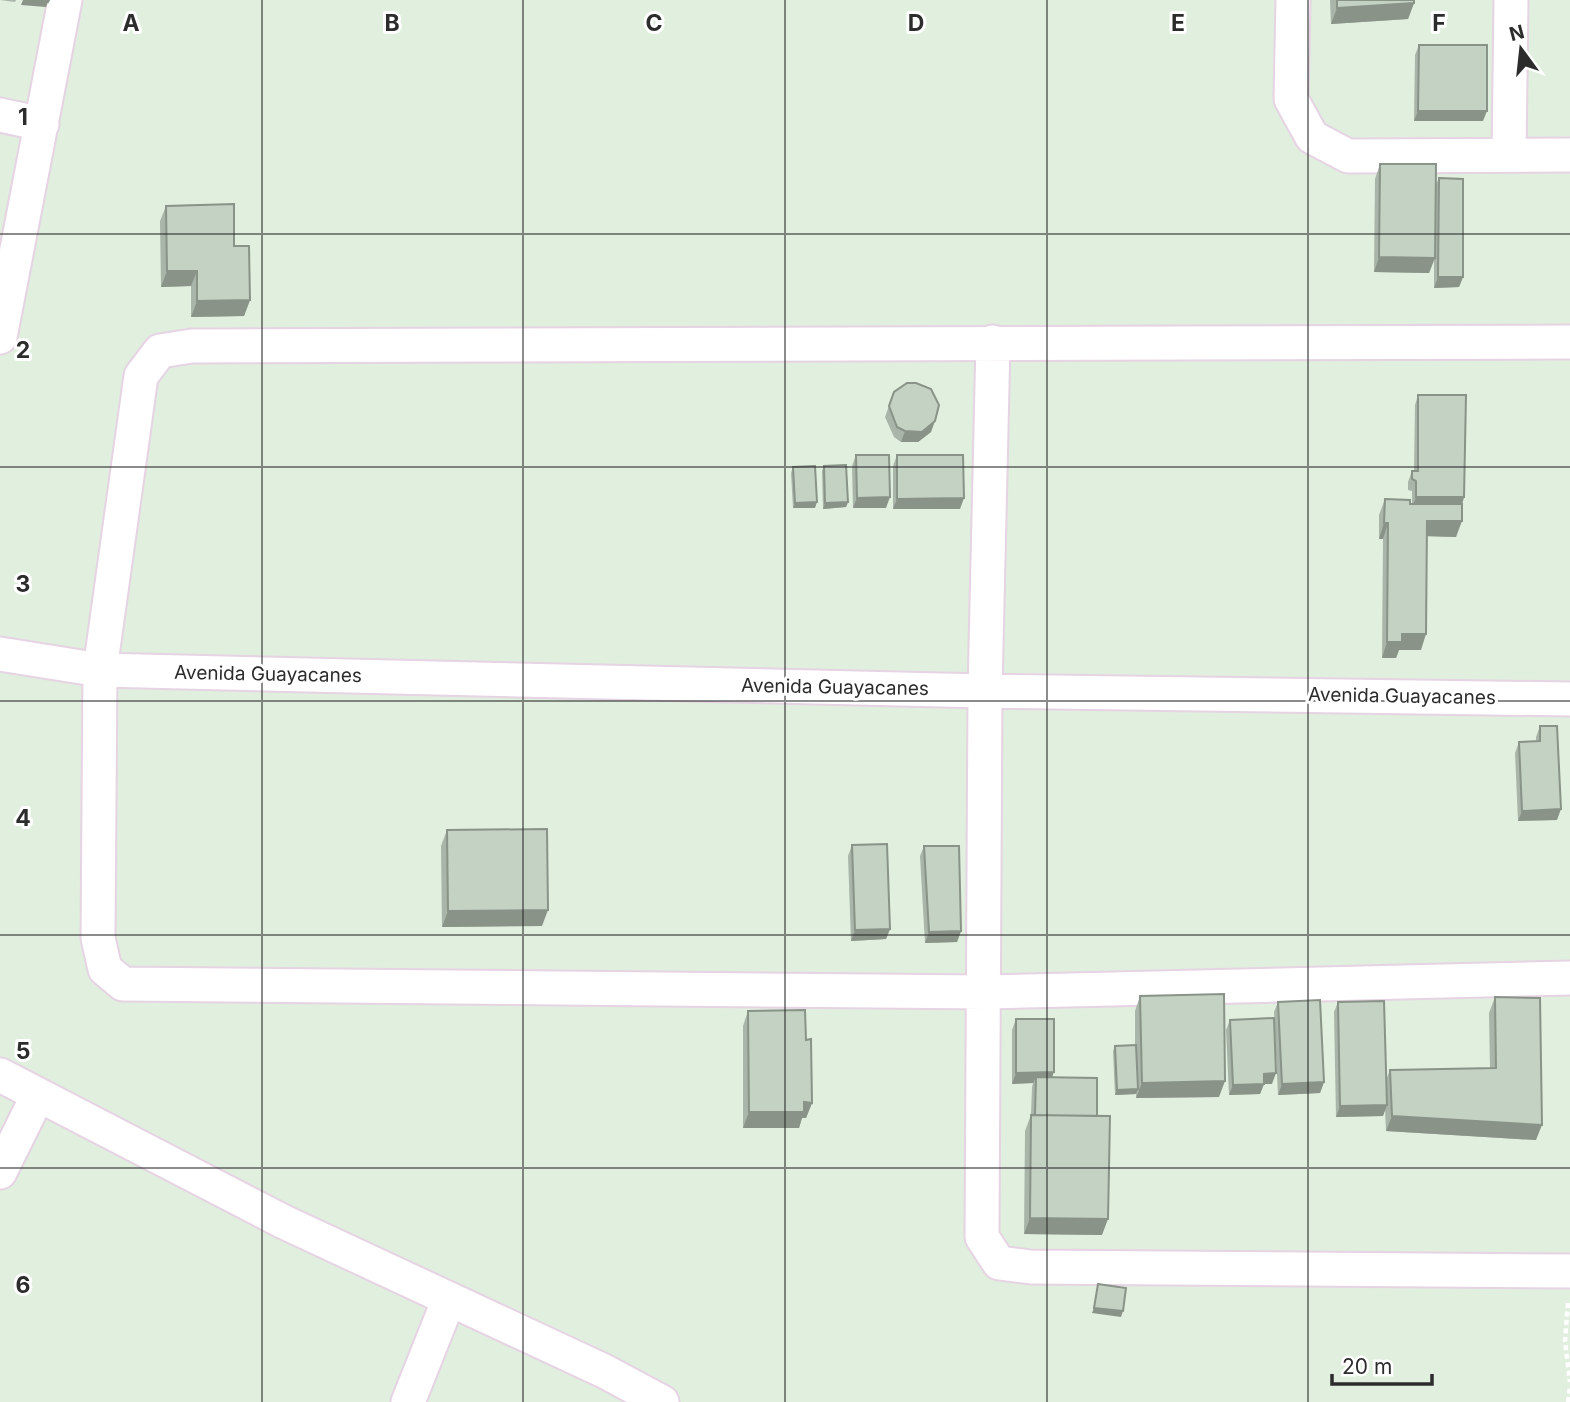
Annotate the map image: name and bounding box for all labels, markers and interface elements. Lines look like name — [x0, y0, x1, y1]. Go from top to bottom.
text: A — [122, 9, 140, 37]
text: B — [384, 9, 400, 37]
text: C — [645, 9, 663, 37]
text: D — [908, 9, 924, 37]
text: E — [1171, 9, 1185, 37]
text: F — [1432, 9, 1446, 37]
north arrow — [1486, 14, 1556, 84]
text: N — [1507, 20, 1527, 46]
text: 1 — [18, 103, 28, 131]
text: 2 — [16, 336, 30, 364]
text: 3 — [16, 570, 30, 598]
street label: Avenida Guayacanes — [174, 661, 362, 687]
street label: Avenida Guayacanes — [741, 674, 929, 700]
street label: Avenida Guayacanes — [1308, 683, 1496, 709]
text: 4 — [15, 804, 31, 832]
text: 5 — [16, 1037, 30, 1065]
text: 6 — [16, 1271, 30, 1299]
scale bar — [1332, 1342, 1432, 1386]
text: 20 m — [1342, 1354, 1392, 1379]

